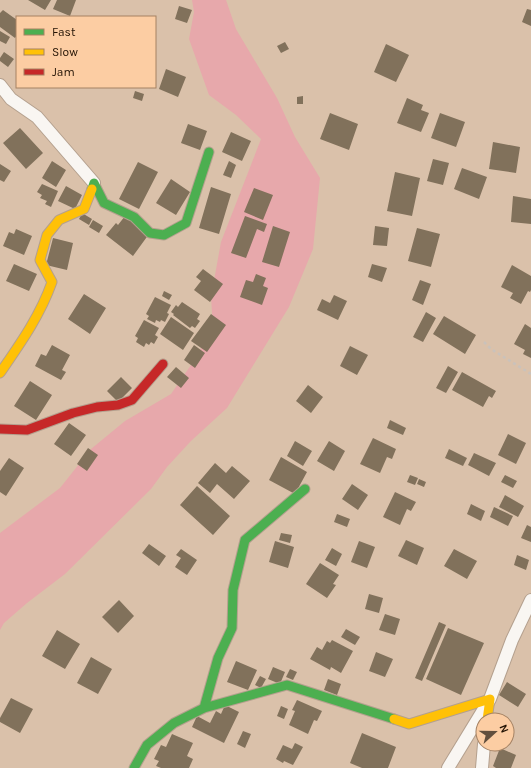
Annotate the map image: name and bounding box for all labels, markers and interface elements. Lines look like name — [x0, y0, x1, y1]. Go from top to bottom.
legend — [16, 16, 156, 88]
text: Fast — [52, 25, 76, 39]
text: Slow — [52, 45, 78, 59]
text: Jam — [52, 65, 75, 79]
north arrow — [475, 712, 515, 752]
text: N — [496, 723, 511, 735]

